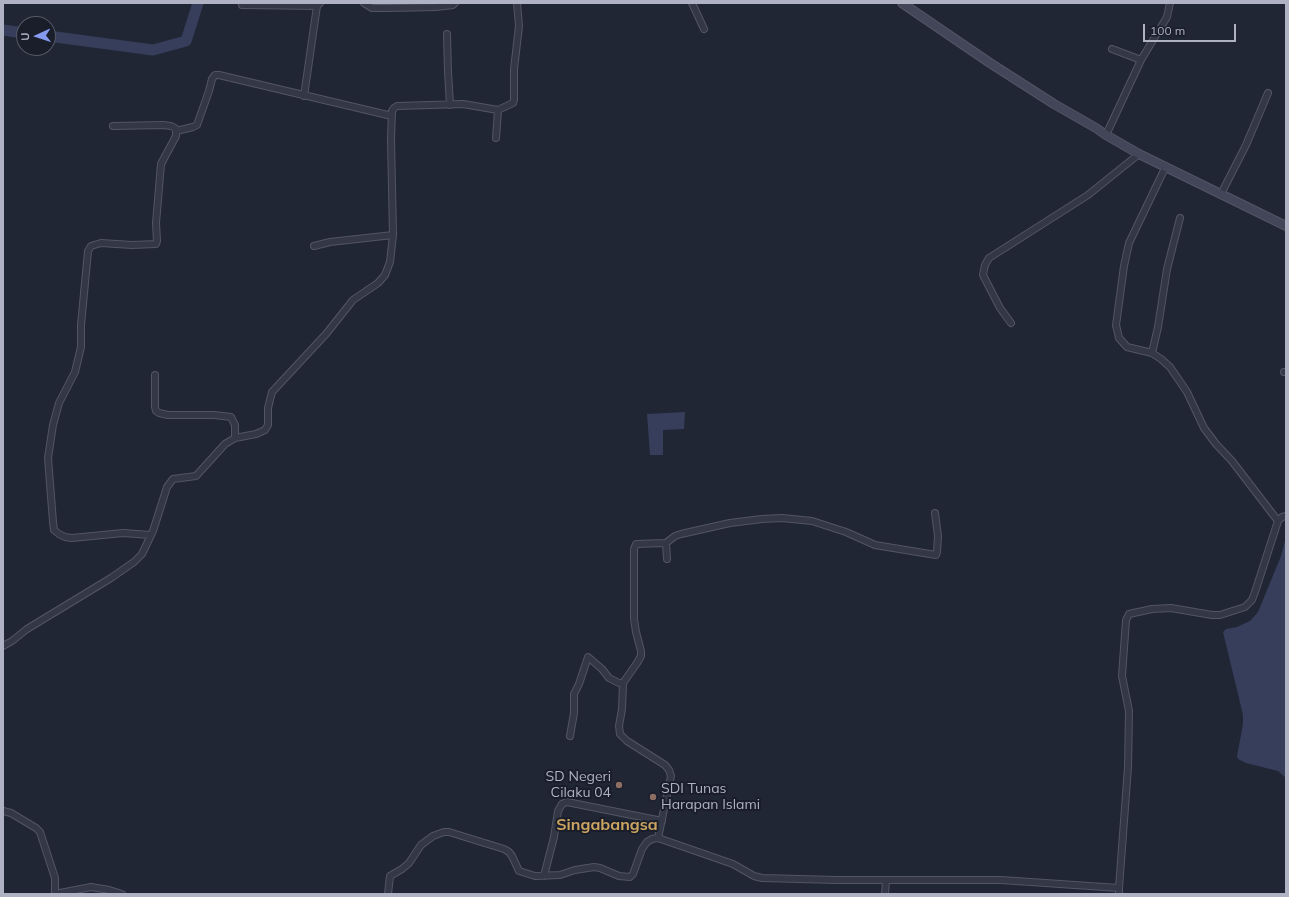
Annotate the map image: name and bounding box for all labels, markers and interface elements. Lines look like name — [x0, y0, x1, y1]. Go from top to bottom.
north arrow — [16, 16, 56, 56]
scale bar — [1145, 16, 1238, 42]
text: 100 m — [1150, 23, 1185, 38]
text: U — [18, 32, 32, 41]
place label: SD Negeri Cilaku 04 — [546, 769, 611, 802]
marker: SD Negeri Cilaku 04 — [614, 780, 624, 790]
place label: SDI Tunas Harapan Islami — [661, 781, 760, 814]
marker: SDI Tunas Harapan Islami — [648, 792, 658, 802]
district label: Singabangsa — [556, 815, 658, 835]

